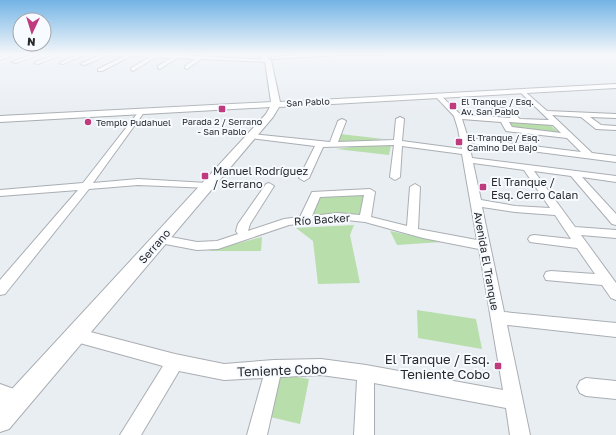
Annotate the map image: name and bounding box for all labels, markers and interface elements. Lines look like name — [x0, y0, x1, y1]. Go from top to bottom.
north arrow — [12, 12, 52, 52]
text: N — [27, 36, 36, 49]
street label: San Pablo — [286, 95, 330, 109]
place label: El Tranque / Esq. Av. San Pablo — [461, 96, 534, 117]
marker: El Tranque / Esq. Av. San Pablo — [448, 101, 458, 111]
marker: Parada 2 / Serrano - San Pablo — [217, 104, 227, 114]
place label: Parada 2 / Serrano - San Pablo — [182, 116, 262, 137]
marker: Templo Pudahuel — [83, 117, 93, 127]
place label: Templo Pudahuel — [96, 117, 171, 128]
place label: El Tranque / Esq. Camino Del Bajo — [467, 132, 540, 153]
marker: El Tranque / Esq. Camino Del Bajo — [454, 137, 464, 147]
place label: Manuel Rodríguez / Serrano — [213, 164, 309, 190]
marker: Manuel Rodríguez / Serrano — [200, 171, 210, 181]
place label: El Tranque / Esq. Cerro Calan — [491, 175, 578, 201]
marker: El Tranque / Esq. Cerro Calan — [478, 182, 488, 192]
street label: Río Backer — [294, 211, 351, 227]
street label: Avenida El Tranque — [472, 211, 502, 311]
street label: Serrano — [135, 226, 173, 266]
place label: El Tranque / Esq. Teniente Cobo — [385, 351, 490, 382]
street label: Teniente Cobo — [237, 360, 327, 380]
marker: El Tranque / Esq. Teniente Cobo — [493, 361, 503, 371]

